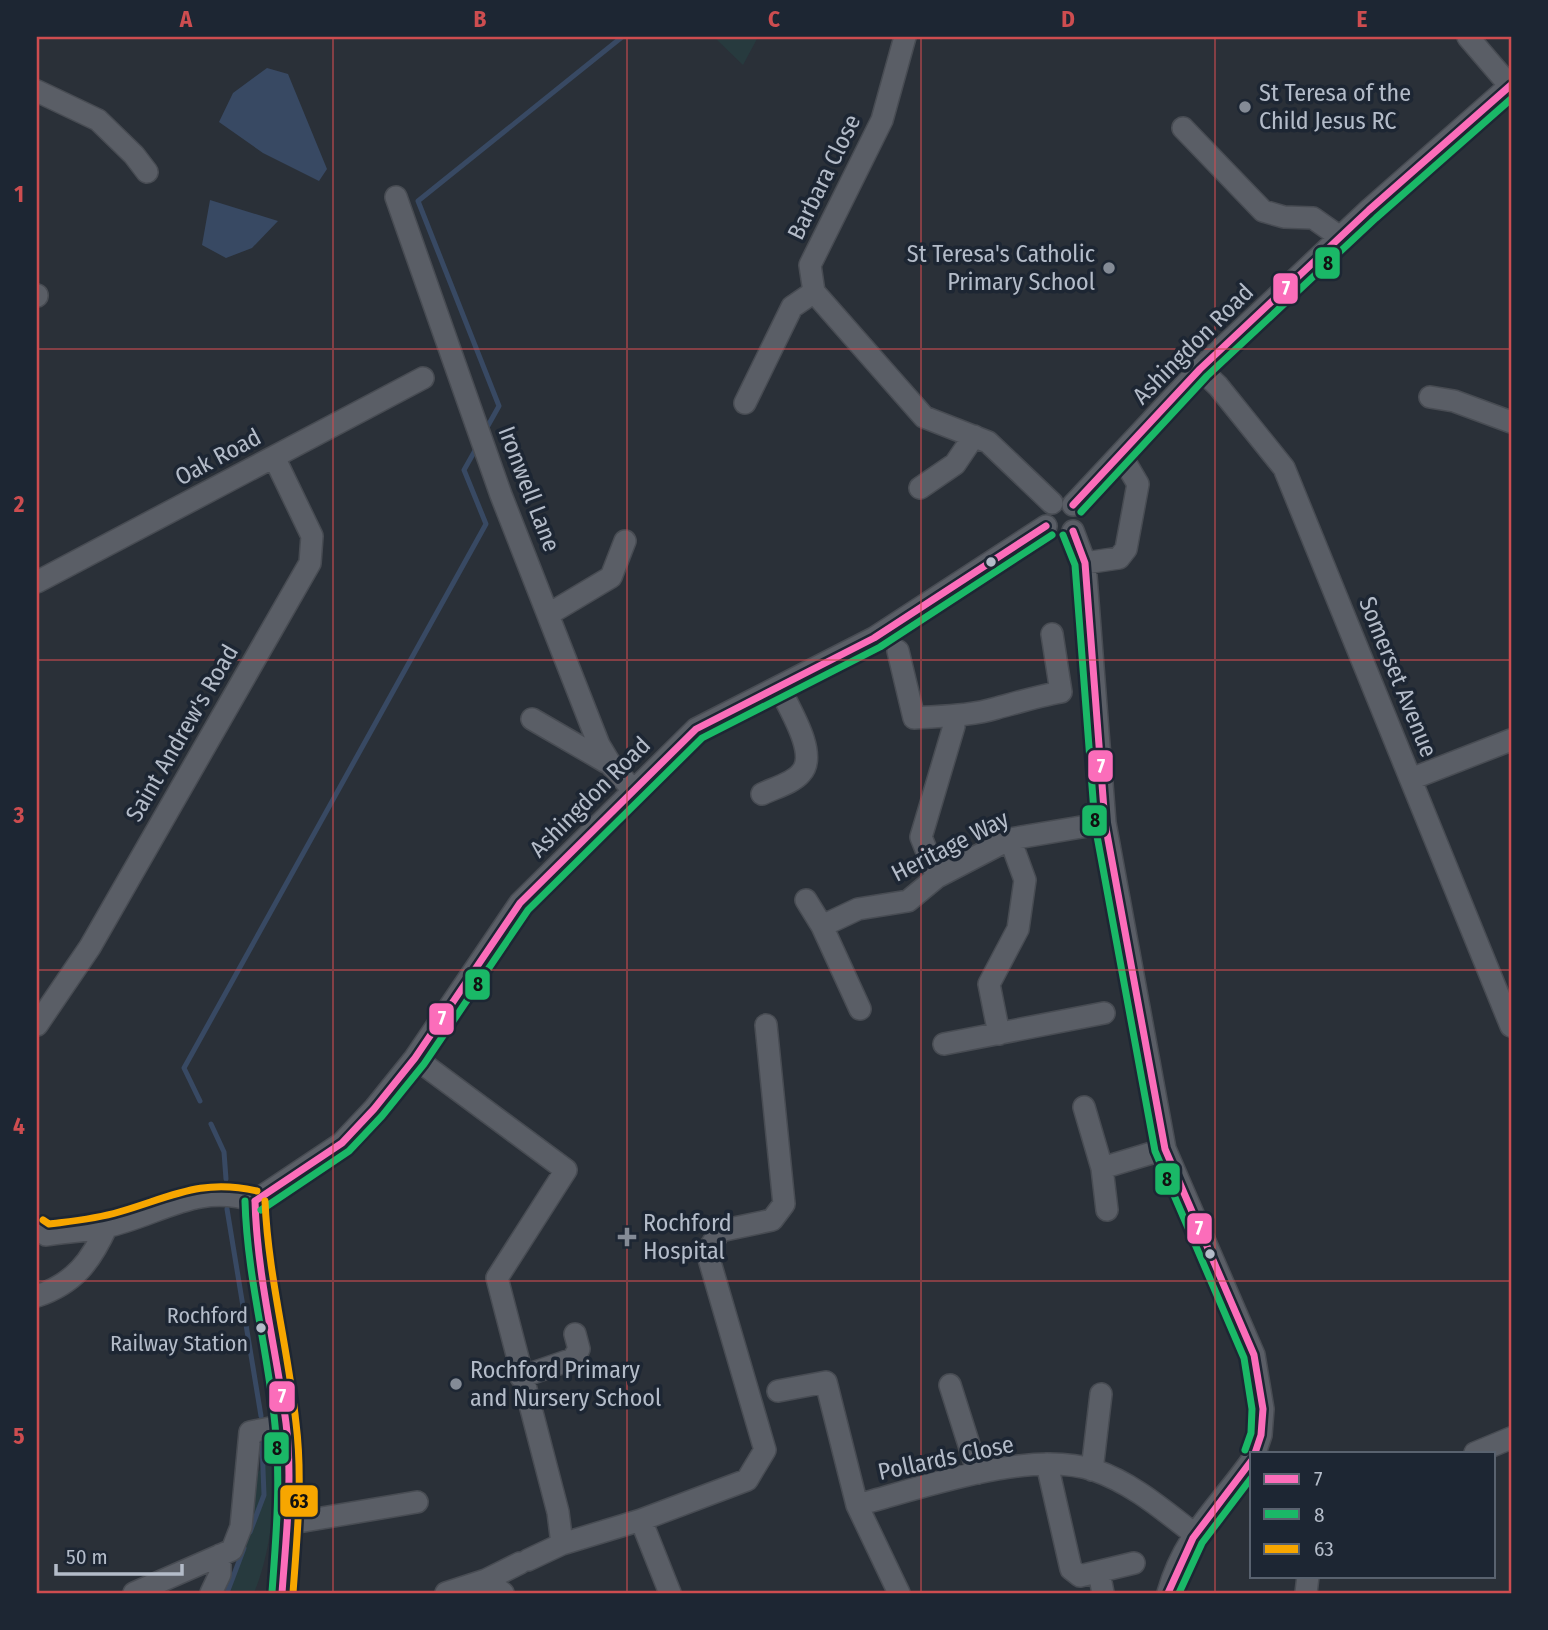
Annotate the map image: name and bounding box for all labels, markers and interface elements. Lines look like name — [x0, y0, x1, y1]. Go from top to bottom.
text: A — [179, 5, 193, 33]
text: B — [474, 5, 487, 33]
text: C — [768, 5, 780, 33]
text: D — [1061, 5, 1075, 33]
text: E — [1357, 5, 1368, 33]
place label: St Teresa of the Child Jesus RC — [1259, 79, 1411, 135]
marker: St Teresa of the Child Jesus RC — [1237, 99, 1253, 115]
street label: Barbara Close — [782, 110, 866, 244]
text: 1 — [14, 180, 24, 208]
place label: St Teresa's Catholic Primary School — [907, 240, 1095, 296]
line badge: 8 — [1314, 246, 1341, 280]
text: 8 — [1323, 252, 1333, 275]
marker: St Teresa's Catholic Primary School — [1101, 260, 1117, 276]
line badge: 7 — [1272, 272, 1299, 305]
text: 7 — [1282, 277, 1290, 300]
street label: Ashingdon Road — [1127, 278, 1259, 410]
street label: Ironwell Lane — [492, 422, 566, 556]
street label: Oak Road — [170, 423, 266, 491]
text: 2 — [13, 490, 25, 518]
unlabelled marker — [984, 555, 998, 569]
street label: Somerset Avenue — [1353, 593, 1443, 761]
street label: Saint Andrew's Road — [120, 640, 244, 826]
street label: Ashingdon Road — [524, 731, 656, 863]
line badge: 7 — [1087, 749, 1114, 783]
text: 7 — [1097, 755, 1105, 778]
text: 3 — [13, 801, 25, 829]
street label: Heritage Way — [887, 804, 1014, 887]
line badge: 8 — [1081, 804, 1108, 837]
text: 8 — [1090, 809, 1100, 832]
line badge: 8 — [464, 968, 491, 1001]
text: 8 — [473, 973, 483, 996]
line badge: 7 — [428, 1002, 455, 1036]
text: 7 — [438, 1007, 446, 1030]
text: 4 — [13, 1112, 25, 1140]
line badge: 8 — [1154, 1162, 1181, 1196]
text: 8 — [1162, 1168, 1172, 1191]
place label: Rochford Hospital — [643, 1209, 732, 1265]
line badge: 7 — [1186, 1212, 1213, 1245]
text: 7 — [1195, 1217, 1203, 1240]
marker: Rochford Hospital — [617, 1227, 637, 1247]
unlabelled marker — [1203, 1247, 1217, 1261]
place label: Rochford Railway Station — [110, 1302, 248, 1357]
marker: Rochford Railway Station — [254, 1321, 268, 1335]
place label: Rochford Primary and Nursery School — [470, 1356, 661, 1412]
marker: Rochford Primary and Nursery School — [448, 1376, 464, 1392]
line badge: 7 — [268, 1380, 296, 1413]
text: 7 — [278, 1385, 286, 1408]
text: 5 — [13, 1422, 25, 1450]
street label: Pollards Close — [876, 1430, 1016, 1486]
line badge: 8 — [263, 1431, 290, 1465]
text: 8 — [272, 1437, 282, 1460]
legend — [1250, 1452, 1496, 1578]
text: 7 — [1314, 1466, 1323, 1492]
line badge: 63 — [279, 1484, 319, 1518]
text: 63 — [290, 1490, 308, 1513]
text: 8 — [1314, 1502, 1325, 1528]
scale bar — [56, 1532, 182, 1576]
text: 63 — [1314, 1536, 1334, 1562]
text: 50 m — [66, 1544, 108, 1570]

